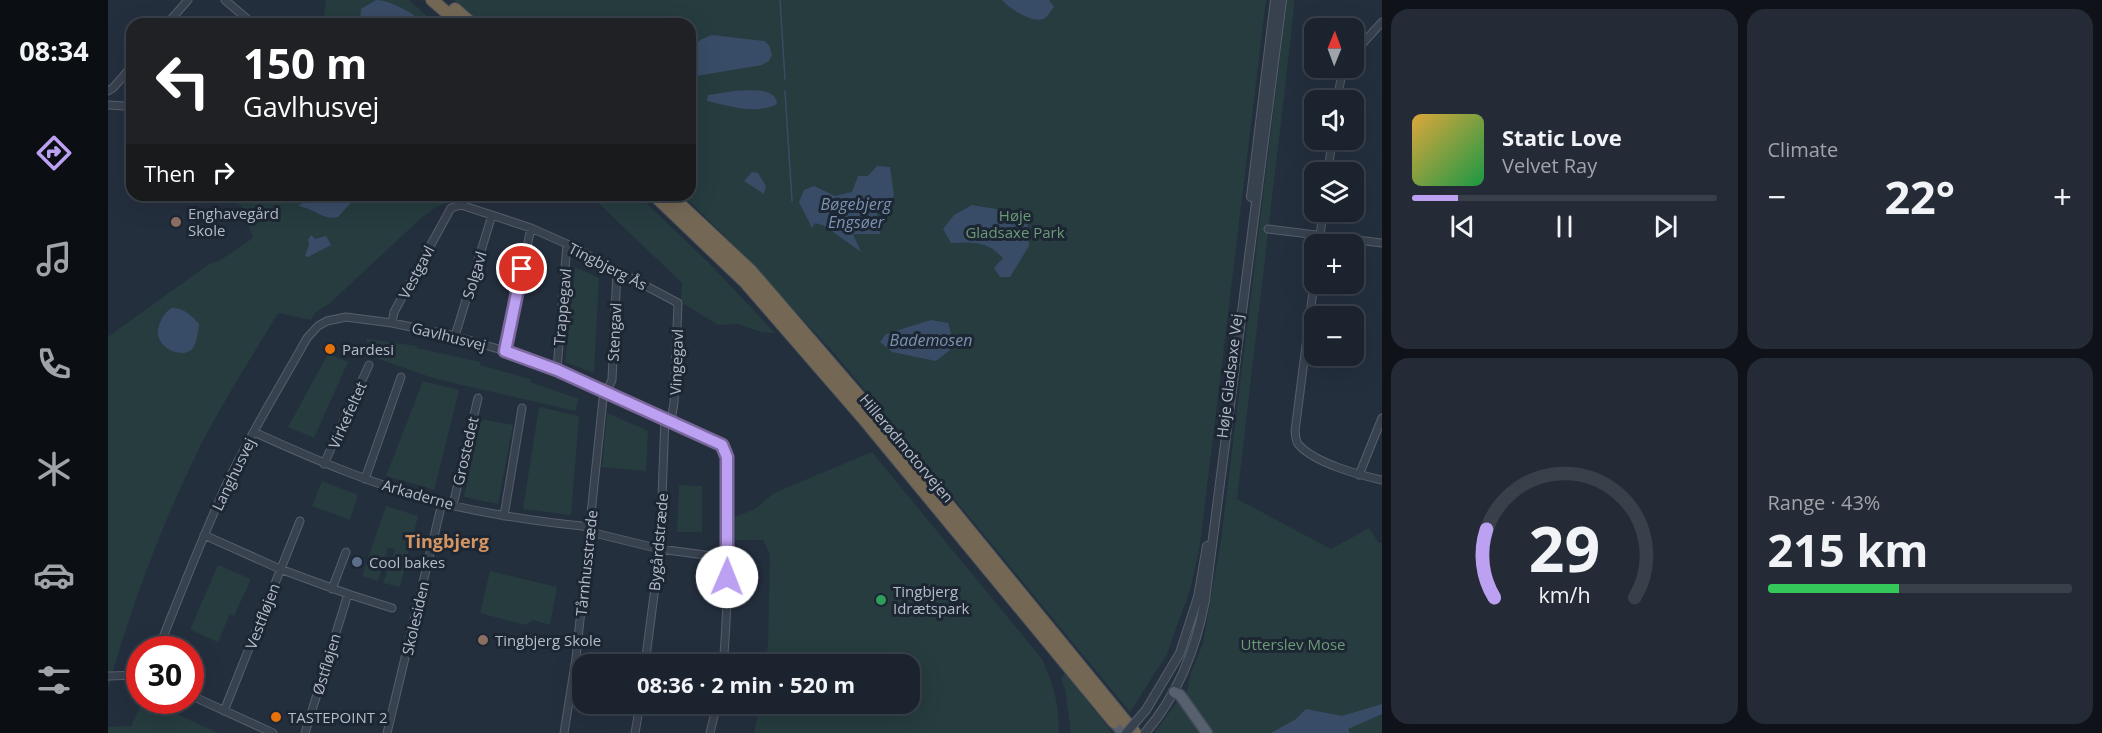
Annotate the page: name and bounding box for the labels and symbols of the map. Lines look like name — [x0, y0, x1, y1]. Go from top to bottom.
north arrow — [1304, 18, 1364, 78]
water label: Bøgebjerg Engsøer — [821, 193, 892, 233]
place label: Enghavegård Skole — [188, 203, 279, 240]
park label: Høje Gladsaxe Park — [965, 205, 1065, 242]
marker: Enghavegård Skole — [169, 215, 183, 229]
street label: Tingbjerg Ås — [565, 238, 651, 294]
street label: Vestgavl — [394, 242, 438, 302]
pin — [496, 243, 547, 294]
street label: Solgavl — [457, 249, 491, 301]
street label: Trappegavl — [549, 268, 575, 346]
street label: Stengavl — [602, 302, 626, 362]
street label: Høje Gladsaxe Vej — [1211, 313, 1247, 439]
street label: Gavlhusvej — [410, 317, 488, 355]
street label: Vingegavl — [665, 329, 687, 395]
water label: Bademosen — [890, 329, 972, 351]
place label: Pardesi — [342, 339, 394, 359]
marker: Pardesi — [323, 342, 337, 356]
street label: Virkefeltet — [323, 378, 371, 452]
street label: Hillerødmotorvejen — [856, 390, 958, 506]
street label: Grostedet — [447, 415, 483, 487]
street label: Langhusvej — [207, 434, 259, 514]
street label: Arkaderne — [380, 474, 456, 514]
street label: Bygårdstræde — [644, 492, 672, 592]
street label: Tårnhusstræde — [570, 509, 602, 617]
district label: Tingbjerg — [405, 529, 489, 553]
position arrow — [695, 545, 759, 609]
place label: Cool bakes — [369, 552, 445, 572]
marker: Cool bakes — [350, 555, 364, 569]
street label: Skolesiden — [397, 579, 433, 657]
street label: Vestfløjen — [240, 580, 284, 652]
place label: Tingbjerg Idrætspark — [893, 581, 970, 618]
marker: Tingbjerg Idrætspark — [874, 593, 888, 607]
place label: Tingbjerg Skole — [495, 630, 601, 650]
street label: Østfløjen — [307, 631, 345, 697]
marker: Tingbjerg Skole — [476, 633, 490, 647]
park label: Utterslev Mose — [1240, 634, 1346, 654]
speed limit sign: 30 — [126, 636, 204, 714]
place label: TASTEPOINT 2 — [288, 707, 387, 727]
marker: TASTEPOINT 2 — [269, 710, 283, 724]

